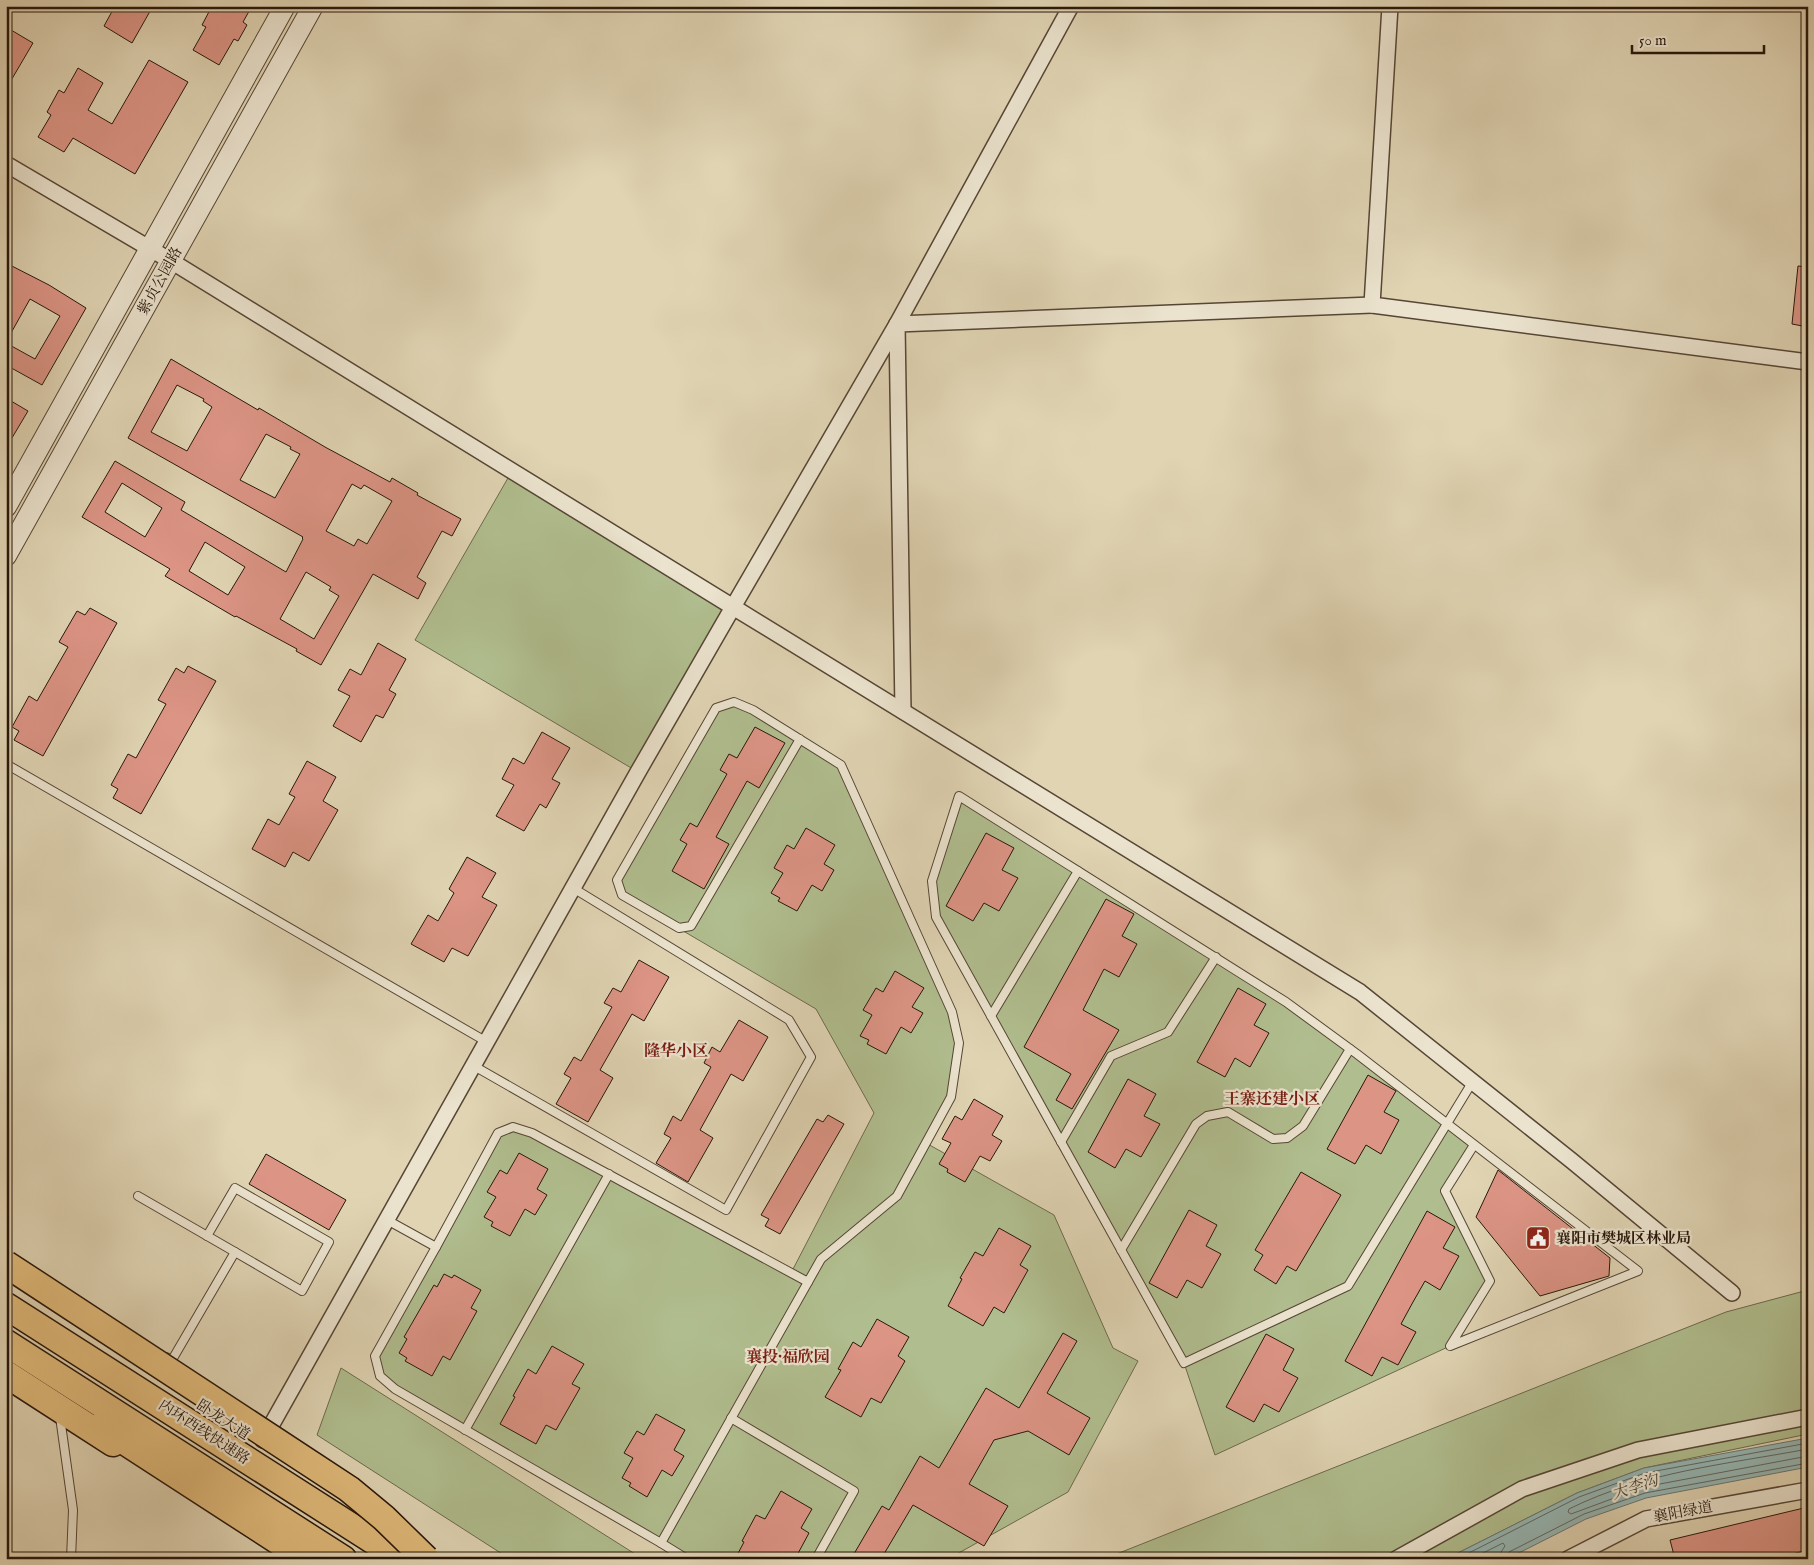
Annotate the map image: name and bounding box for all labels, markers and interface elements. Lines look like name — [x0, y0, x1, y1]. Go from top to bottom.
scale bar — [1632, 22, 1764, 54]
text: 50 m — [1639, 31, 1667, 50]
street label: 紫贞公园路 — [134, 244, 186, 318]
district label: 隆华小区 — [644, 1042, 708, 1062]
district label: 王寨还建小区 — [1224, 1089, 1320, 1110]
public building icon: 襄阳市樊城区林业局 — [1525, 1225, 1551, 1251]
place label: 襄阳市樊城区林业局 — [1556, 1229, 1691, 1248]
district label: 襄投·福欣园 — [746, 1347, 830, 1368]
street label: 内环西线快速路 — [155, 1395, 253, 1469]
street label: 卧龙大道 — [193, 1396, 253, 1444]
water label: 大李沟 — [1609, 1470, 1664, 1505]
street label: 襄阳绿道 — [1652, 1497, 1714, 1527]

